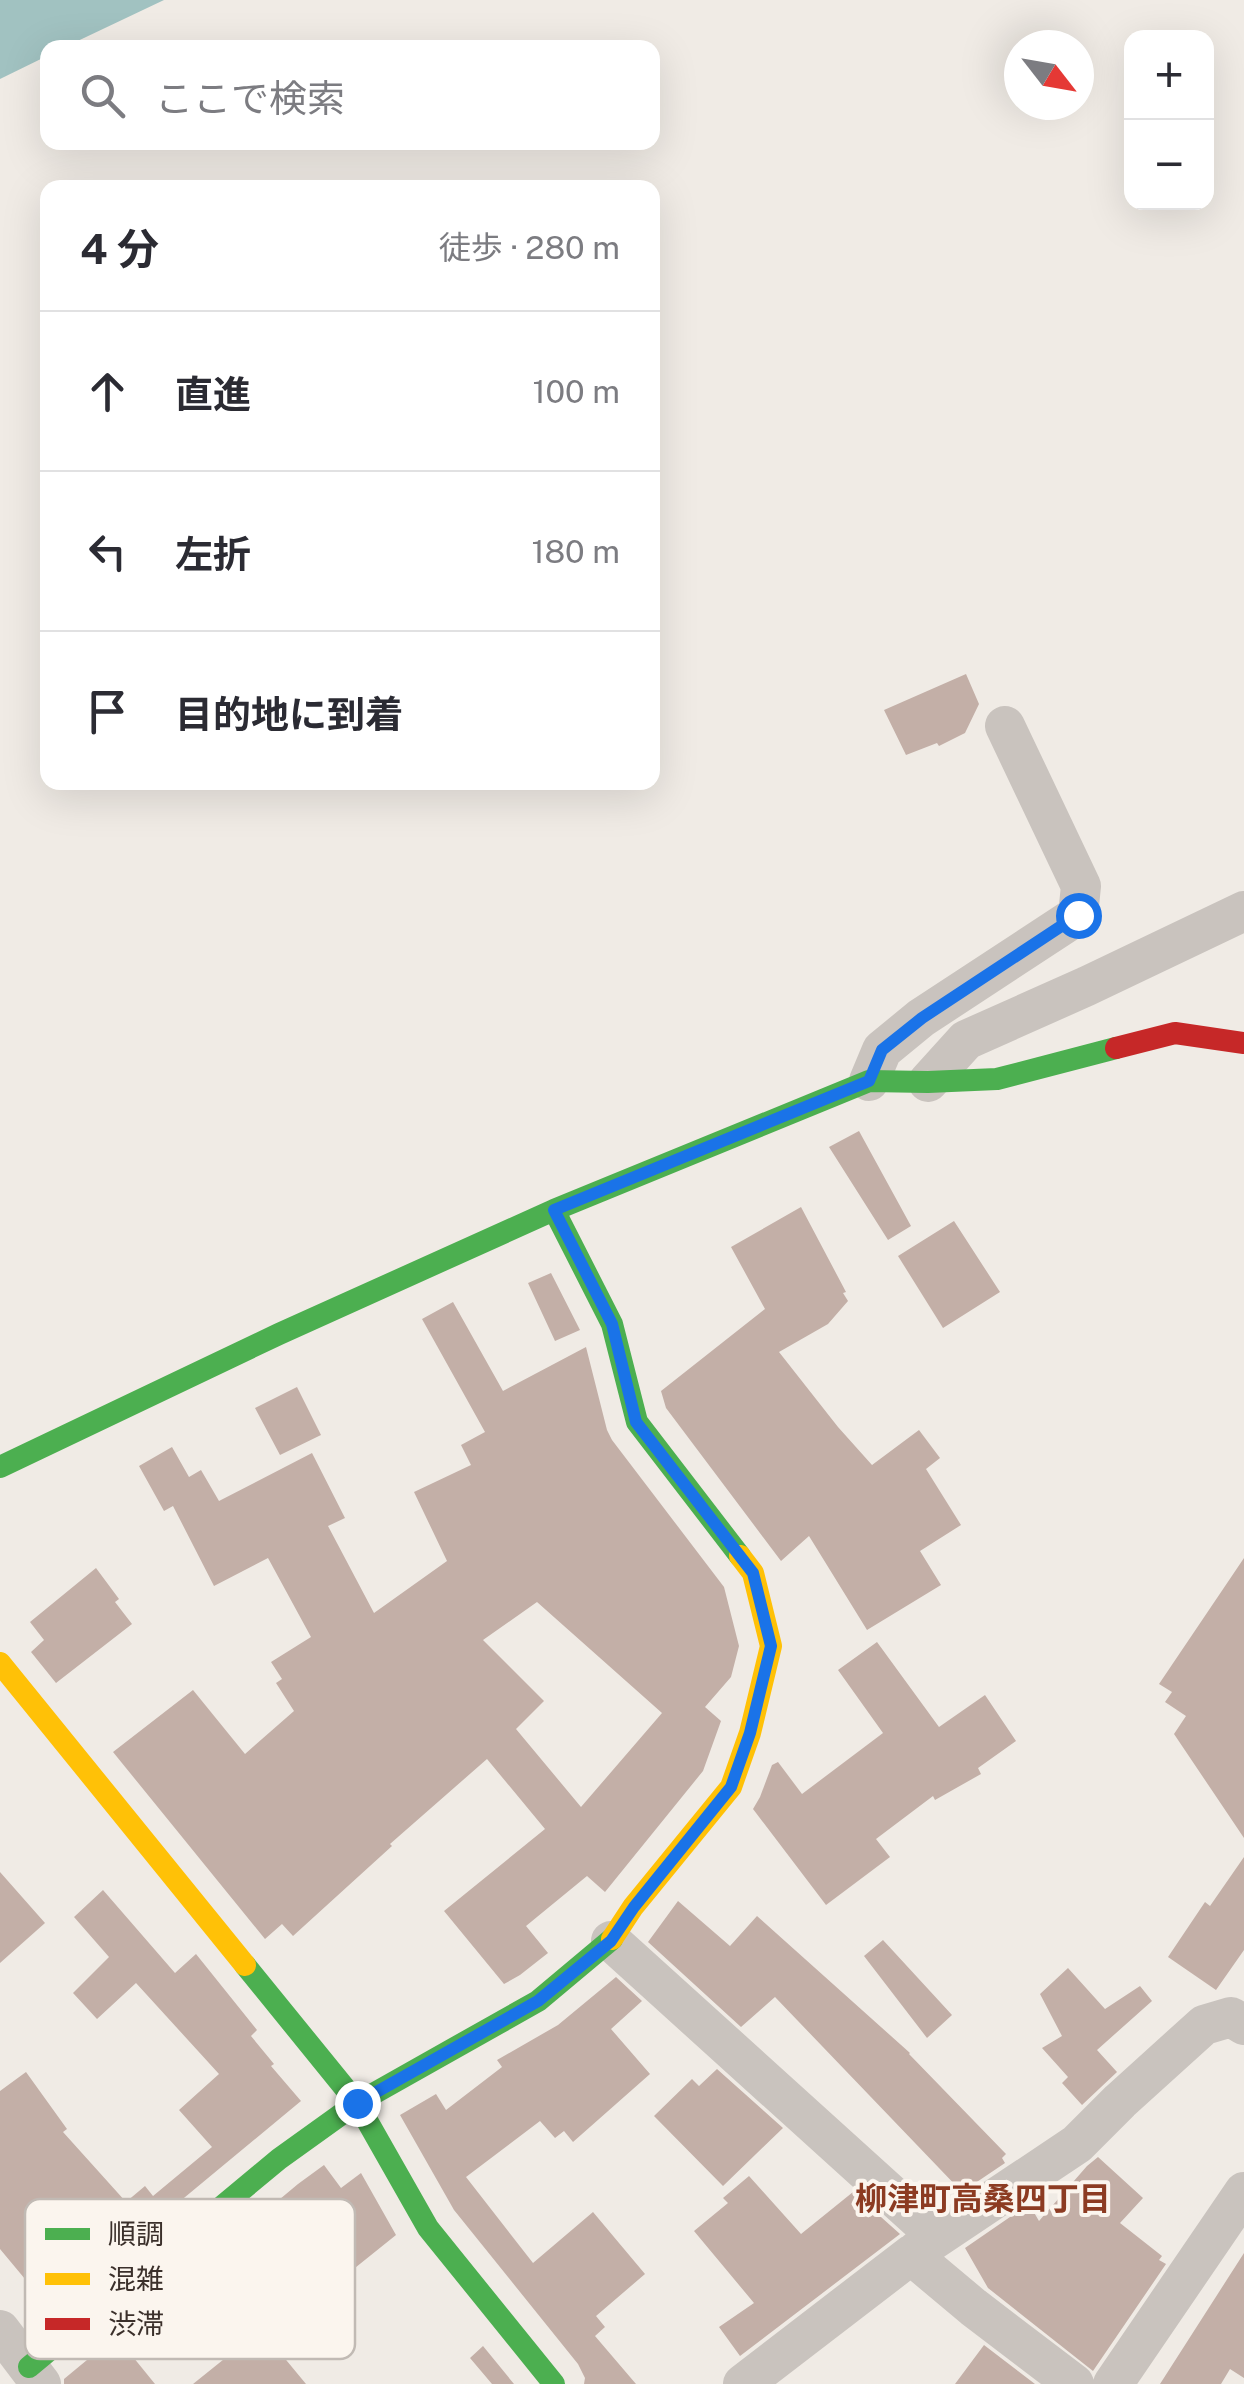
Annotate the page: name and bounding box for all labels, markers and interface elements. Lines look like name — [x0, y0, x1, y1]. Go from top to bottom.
north arrow — [1004, 30, 1094, 120]
map controls — [1124, 30, 1214, 210]
button: + — [1124, 30, 1214, 120]
search box — [40, 40, 660, 150]
icon: search — [75, 68, 130, 123]
text: ここで検索 — [155, 76, 345, 121]
button: − — [1124, 120, 1214, 210]
text: 4 分 — [80, 224, 159, 273]
text: 徒歩 · 280 m — [439, 229, 620, 266]
icon: ahead — [80, 364, 135, 419]
text: 直進 — [175, 372, 251, 417]
text: 100 m — [533, 373, 620, 410]
icon: left — [80, 524, 135, 579]
text: 左折 — [175, 532, 251, 577]
text: 180 m — [531, 533, 620, 570]
icon: arrive — [80, 684, 135, 739]
text: 目的地に到着 — [175, 692, 403, 737]
route start — [1056, 893, 1102, 939]
route end — [335, 2081, 381, 2127]
district label: 柳津町高桑四丁目 — [855, 2180, 1111, 2217]
legend — [25, 2199, 355, 2359]
text: 順調 — [108, 2217, 164, 2250]
text: 混雑 — [108, 2262, 164, 2295]
text: 渋滞 — [108, 2307, 164, 2340]

